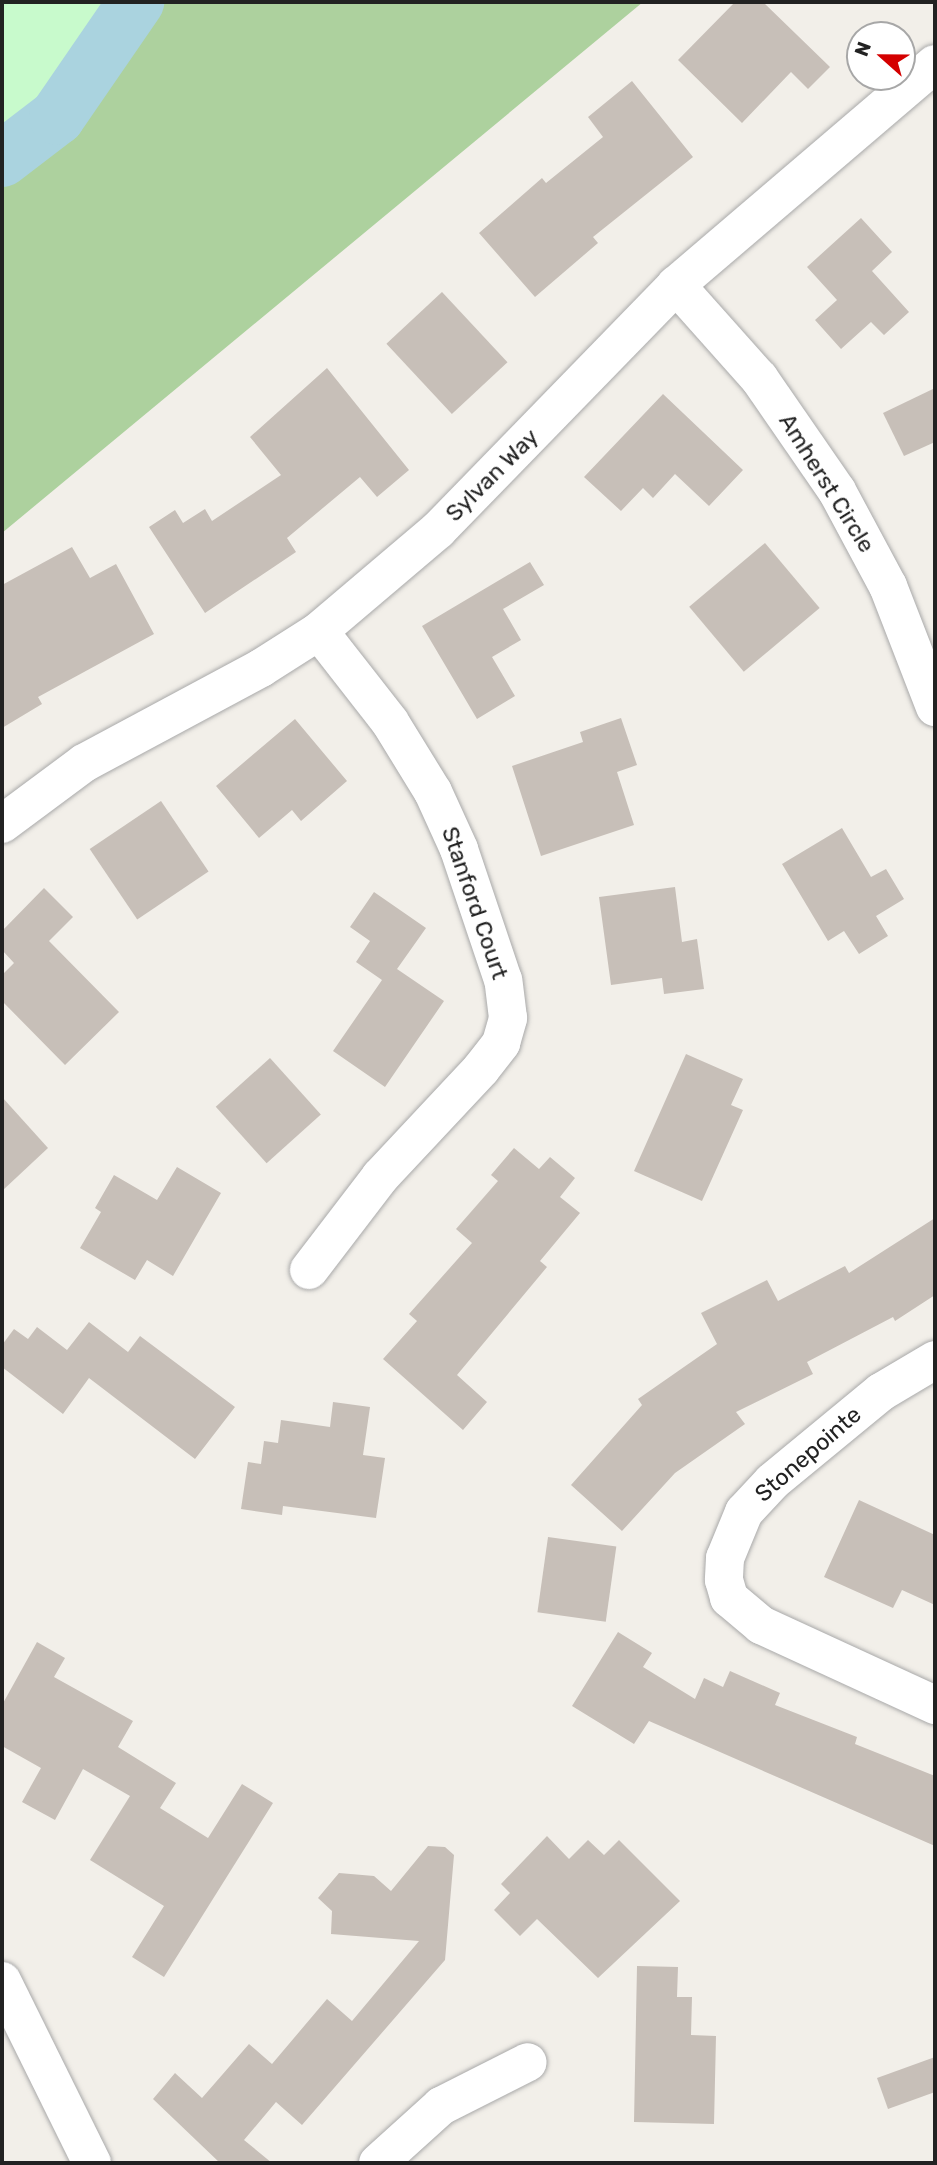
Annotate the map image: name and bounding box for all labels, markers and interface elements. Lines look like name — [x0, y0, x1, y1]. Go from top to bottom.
north arrow — [846, 21, 916, 91]
text: N — [850, 39, 876, 60]
street label: Amherst Circle — [773, 409, 881, 557]
street label: Sylvan Way — [440, 423, 544, 527]
street label: Stanford Court — [436, 823, 514, 983]
street label: Stonepointe — [749, 1400, 867, 1508]

